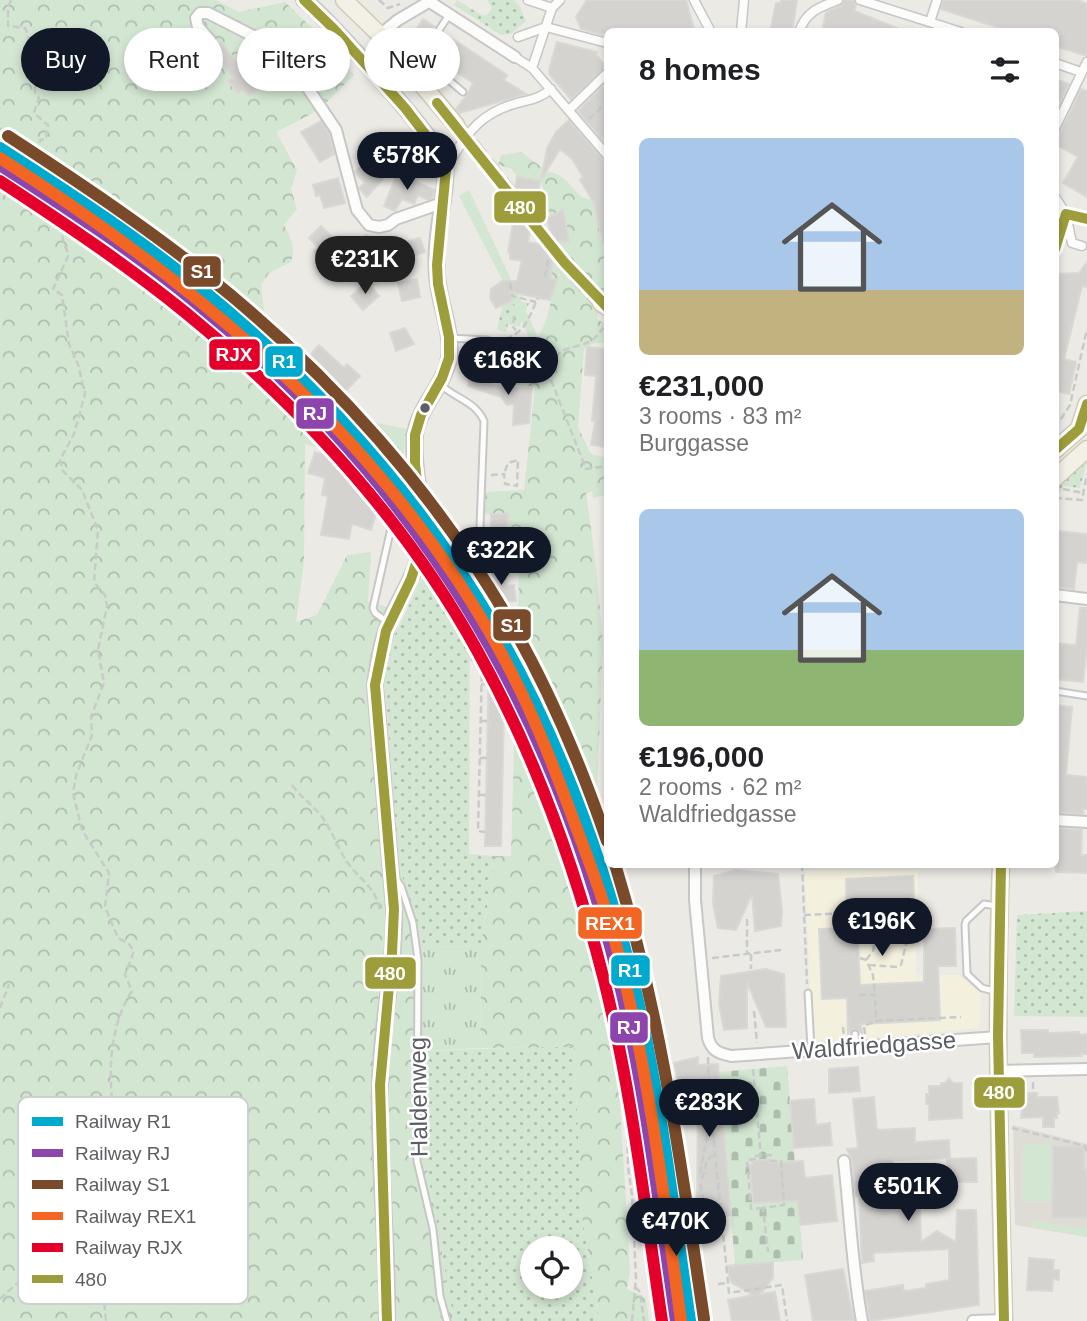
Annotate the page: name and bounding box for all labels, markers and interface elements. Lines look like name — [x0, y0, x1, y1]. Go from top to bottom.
chip: Buy — [21, 28, 110, 91]
chip: Rent — [124, 28, 223, 91]
chip: Filters — [237, 28, 350, 91]
chip: New — [364, 28, 460, 91]
icon: filters — [986, 51, 1024, 89]
text: 8 homes — [639, 53, 761, 86]
pin: €578K — [358, 132, 456, 192]
text: €578K — [373, 142, 441, 168]
icon: home — [769, 184, 895, 310]
line badge: 480 — [493, 190, 547, 224]
text: 480 — [504, 197, 536, 218]
pin: €231K — [316, 236, 414, 296]
text: €231K — [331, 246, 399, 272]
line badge: S1 — [182, 255, 222, 288]
text: S1 — [190, 261, 214, 282]
line badge: RJX — [208, 338, 261, 371]
pin: €168K — [459, 338, 557, 397]
text: RJX — [216, 344, 253, 365]
line badge: R1 — [264, 345, 304, 378]
text: €168K — [474, 347, 542, 373]
text: R1 — [272, 351, 297, 372]
text: €231,000 — [639, 369, 764, 402]
line badge: RJ — [295, 397, 335, 430]
unlabelled marker — [418, 401, 432, 415]
text: RJ — [303, 403, 327, 424]
text: 3 rooms · 83 m² — [639, 403, 801, 429]
text: Burggasse — [639, 430, 749, 456]
pin: €322K — [452, 528, 550, 587]
text: €322K — [467, 537, 535, 563]
icon: home — [769, 555, 895, 681]
line badge: S1 — [492, 608, 532, 642]
text: S1 — [500, 615, 524, 636]
text: €196,000 — [639, 740, 764, 773]
text: 2 rooms · 62 m² — [639, 774, 801, 800]
text: Waldfriedgasse — [639, 801, 797, 827]
pin: €196K — [833, 898, 931, 958]
line badge: REX1 — [577, 906, 643, 940]
text: €196K — [848, 908, 916, 934]
text: REX1 — [585, 913, 635, 934]
line badge: R1 — [610, 954, 651, 987]
line badge: 480 — [364, 956, 417, 990]
text: R1 — [618, 960, 643, 981]
text: 480 — [374, 963, 406, 984]
line badge: RJ — [609, 1011, 649, 1044]
text: RJ — [617, 1017, 641, 1038]
street label: Waldfriedgasse — [791, 1026, 957, 1064]
street label: Haldenweg — [403, 1037, 433, 1157]
line badge: 480 — [973, 1076, 1026, 1109]
pin: €283K — [660, 1080, 758, 1139]
text: 480 — [983, 1082, 1015, 1103]
text: €283K — [675, 1089, 743, 1115]
legend — [18, 1097, 248, 1304]
text: Railway R1 — [75, 1111, 171, 1132]
text: Railway RJ — [75, 1143, 170, 1164]
pin: €501K — [859, 1164, 957, 1223]
text: €501K — [874, 1173, 942, 1199]
text: Railway S1 — [75, 1174, 170, 1195]
pin: €470K — [627, 1198, 725, 1258]
text: Railway REX1 — [75, 1206, 196, 1227]
text: €470K — [642, 1208, 710, 1234]
map controls — [520, 1236, 583, 1299]
button: locate — [520, 1236, 583, 1299]
text: Railway RJX — [75, 1237, 183, 1258]
text: 480 — [75, 1269, 107, 1290]

